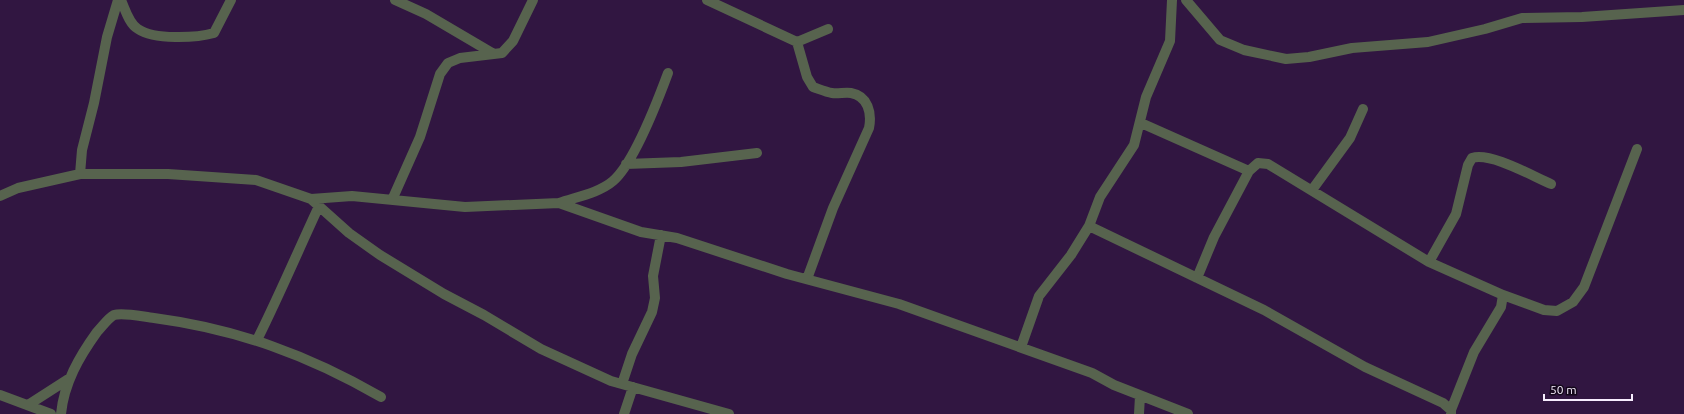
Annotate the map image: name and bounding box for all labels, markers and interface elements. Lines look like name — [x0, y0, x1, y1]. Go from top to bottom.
scale bar — [1544, 376, 1632, 402]
text: 50 m — [1550, 383, 1577, 396]

